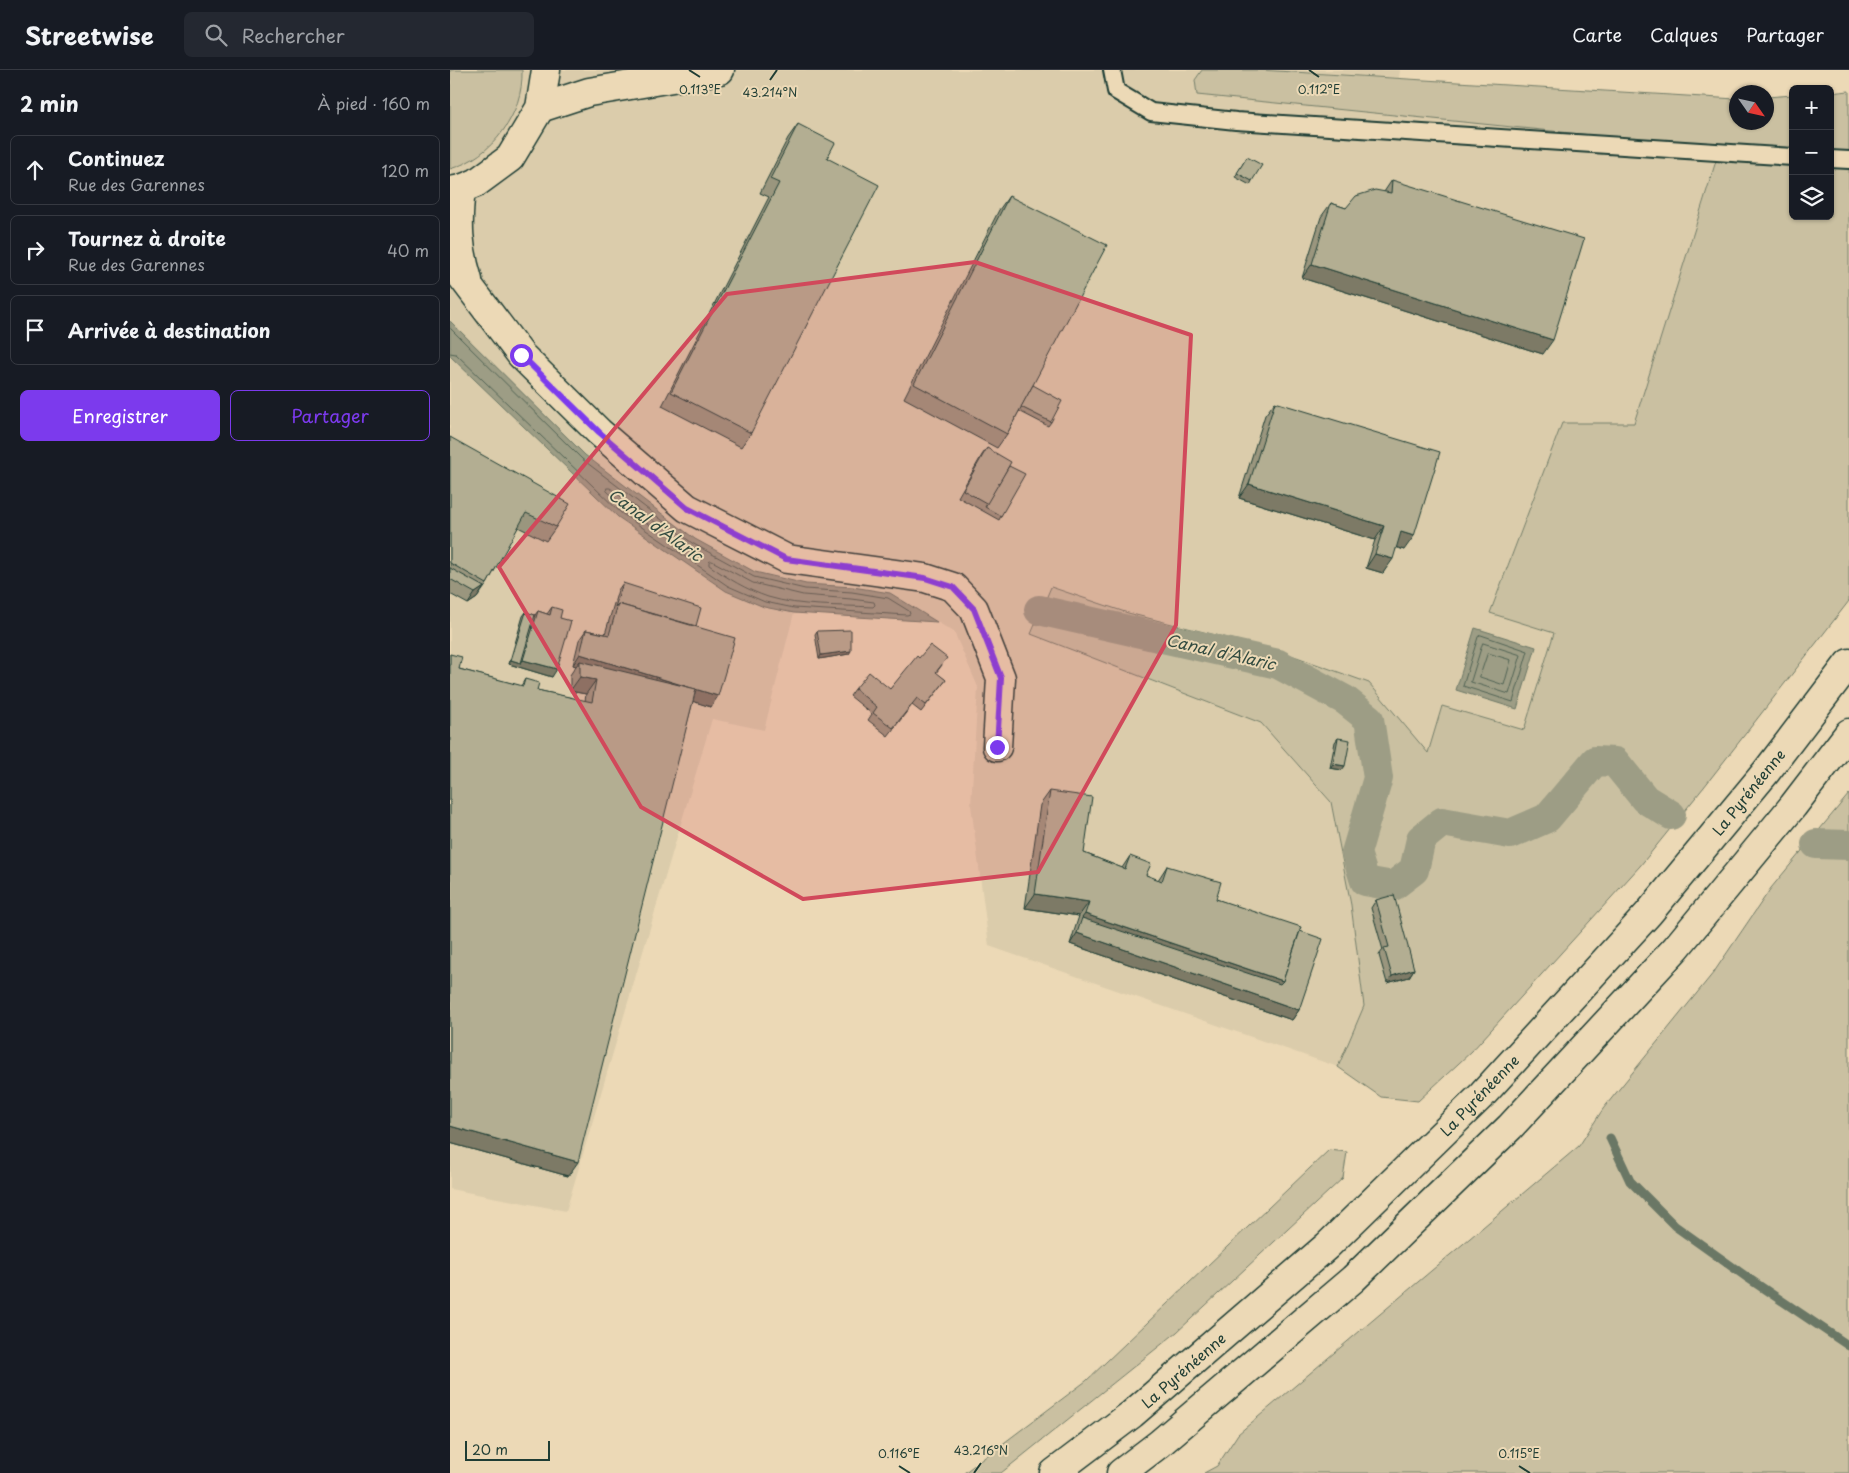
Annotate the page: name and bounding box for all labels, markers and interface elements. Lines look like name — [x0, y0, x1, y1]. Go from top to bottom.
search box — [184, 12, 534, 57]
text: Streetwise — [25, 17, 154, 53]
icon: search — [202, 21, 230, 49]
text: Rechercher — [242, 21, 345, 49]
text: Carte — [1572, 21, 1622, 48]
text: Calques — [1650, 21, 1718, 48]
text: Partager — [1746, 21, 1824, 48]
text: 0.113°E — [679, 80, 721, 98]
text: 0.112°E — [1298, 80, 1340, 98]
text: 43.214°N — [743, 83, 797, 101]
north arrow — [1729, 85, 1774, 130]
map controls — [1789, 85, 1834, 220]
button: + — [1789, 85, 1834, 130]
text: 2 min — [20, 87, 79, 119]
text: À pied · 160 m — [318, 91, 430, 115]
button: − — [1789, 130, 1834, 175]
text: Continuez — [68, 144, 165, 172]
icon: ahead — [21, 156, 49, 184]
text: 120 m — [382, 158, 429, 182]
text: Rue des Garennes — [68, 172, 205, 196]
button: layers — [1789, 175, 1834, 220]
text: Tournez à droite — [68, 224, 226, 252]
icon: right — [21, 236, 49, 264]
text: 40 m — [387, 238, 429, 262]
text: Rue des Garennes — [68, 252, 205, 276]
icon: arrive — [21, 316, 49, 344]
text: Arrivée à destination — [68, 316, 271, 344]
route start — [510, 344, 533, 367]
button: Enregistrer — [20, 390, 220, 441]
button: Partager — [230, 390, 430, 441]
water label: Canal d'Alaric — [604, 482, 709, 567]
water label: Canal d'Alaric — [1164, 627, 1280, 676]
route end — [986, 736, 1009, 759]
street label: La Pyrénéenne — [1706, 744, 1790, 840]
street label: La Pyrénéenne — [1434, 1049, 1524, 1141]
street label: La Pyrénéenne — [1136, 1327, 1230, 1413]
scale bar — [465, 1438, 550, 1461]
text: 20 m — [472, 1439, 508, 1460]
text: 43.216°N — [954, 1441, 1008, 1459]
text: 0.116°E — [878, 1444, 920, 1462]
text: 0.115°E — [1498, 1444, 1540, 1462]

